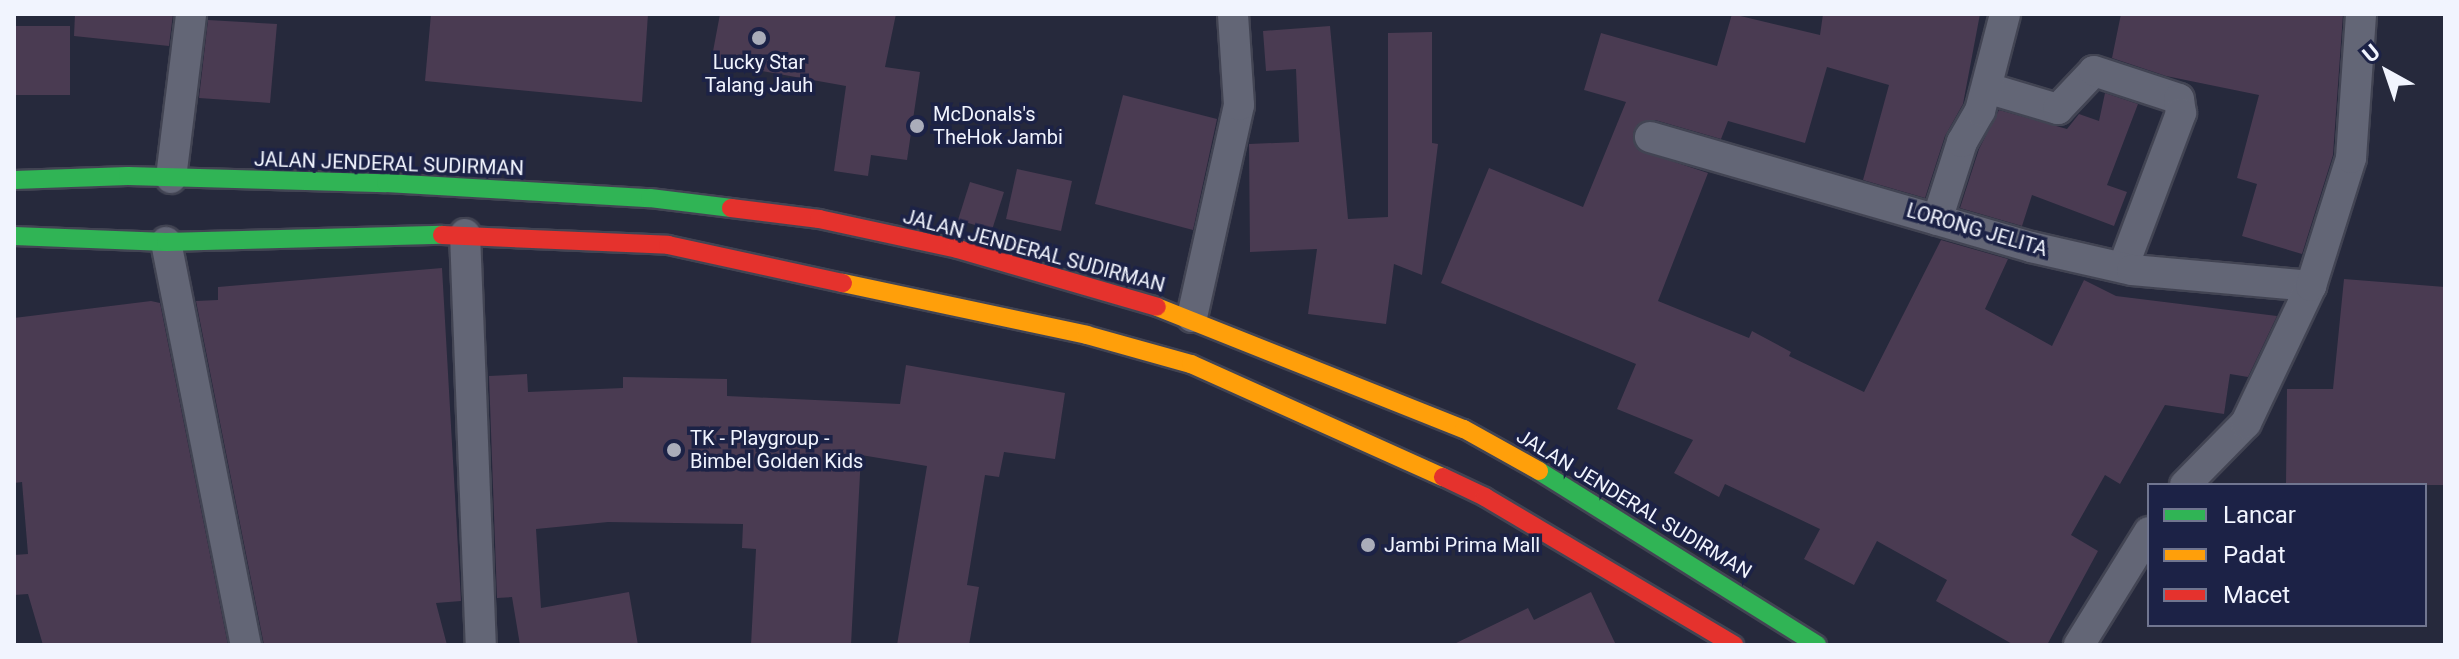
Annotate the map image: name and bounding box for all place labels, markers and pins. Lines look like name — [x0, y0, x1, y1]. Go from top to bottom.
marker: Lucky Star Talang Jauh — [750, 29, 768, 47]
place label: Lucky Star Talang Jauh — [705, 50, 813, 97]
place label: McDonals's TheHok Jambi — [933, 102, 1063, 149]
marker: McDonals's TheHok Jambi — [908, 117, 926, 135]
place label: TK - Playgroup - Bimbel Golden Kids — [690, 426, 863, 473]
marker: TK - Playgroup - Bimbel Golden Kids — [665, 441, 683, 459]
place label: Jambi Prima Mall — [1384, 533, 1540, 557]
marker: Jambi Prima Mall — [1359, 536, 1377, 554]

